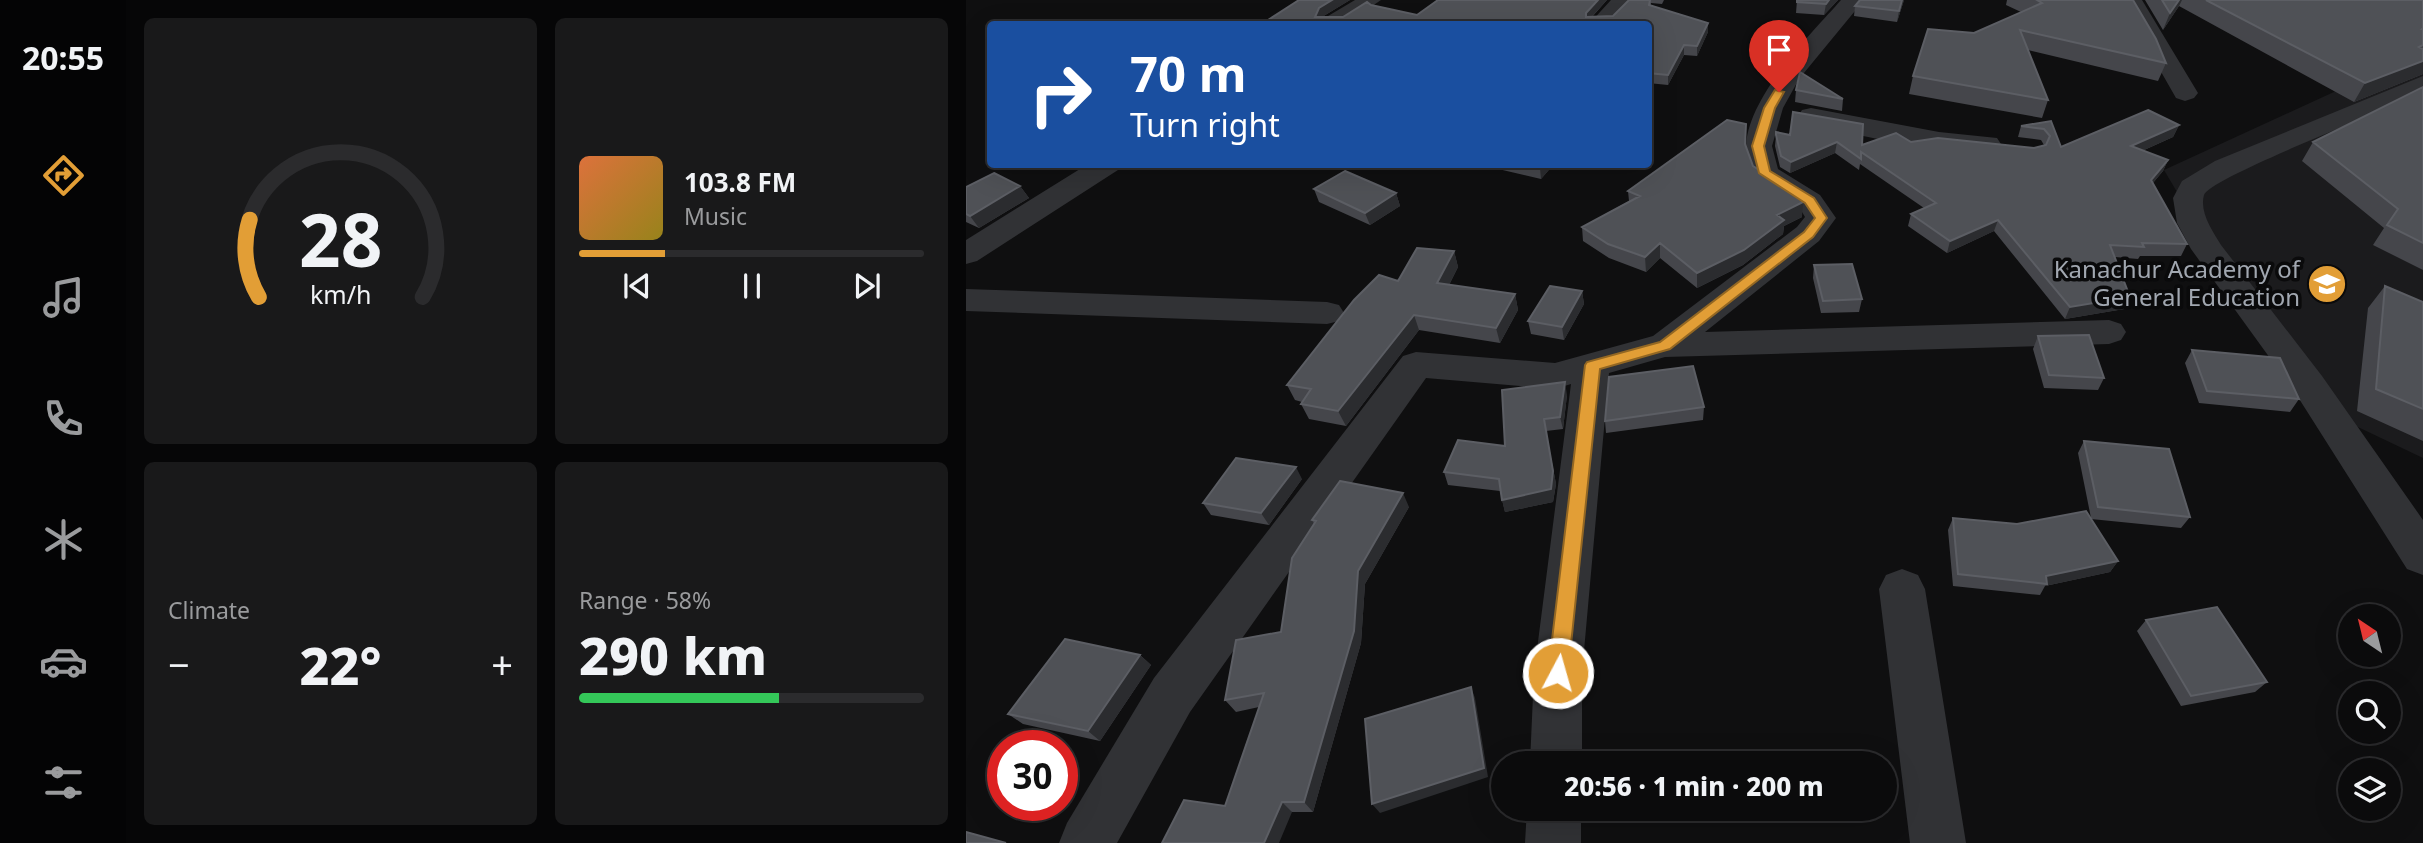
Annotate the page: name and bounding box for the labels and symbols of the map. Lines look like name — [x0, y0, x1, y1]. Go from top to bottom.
pin — [1749, 20, 1809, 92]
place label: Kanachur Academy of General Education — [2054, 252, 2302, 313]
school or university icon: Kanachur Academy of General Education — [2306, 263, 2348, 305]
north arrow — [2338, 604, 2401, 667]
position arrow — [1521, 636, 1595, 710]
speed limit sign: 30 — [987, 730, 1078, 821]

